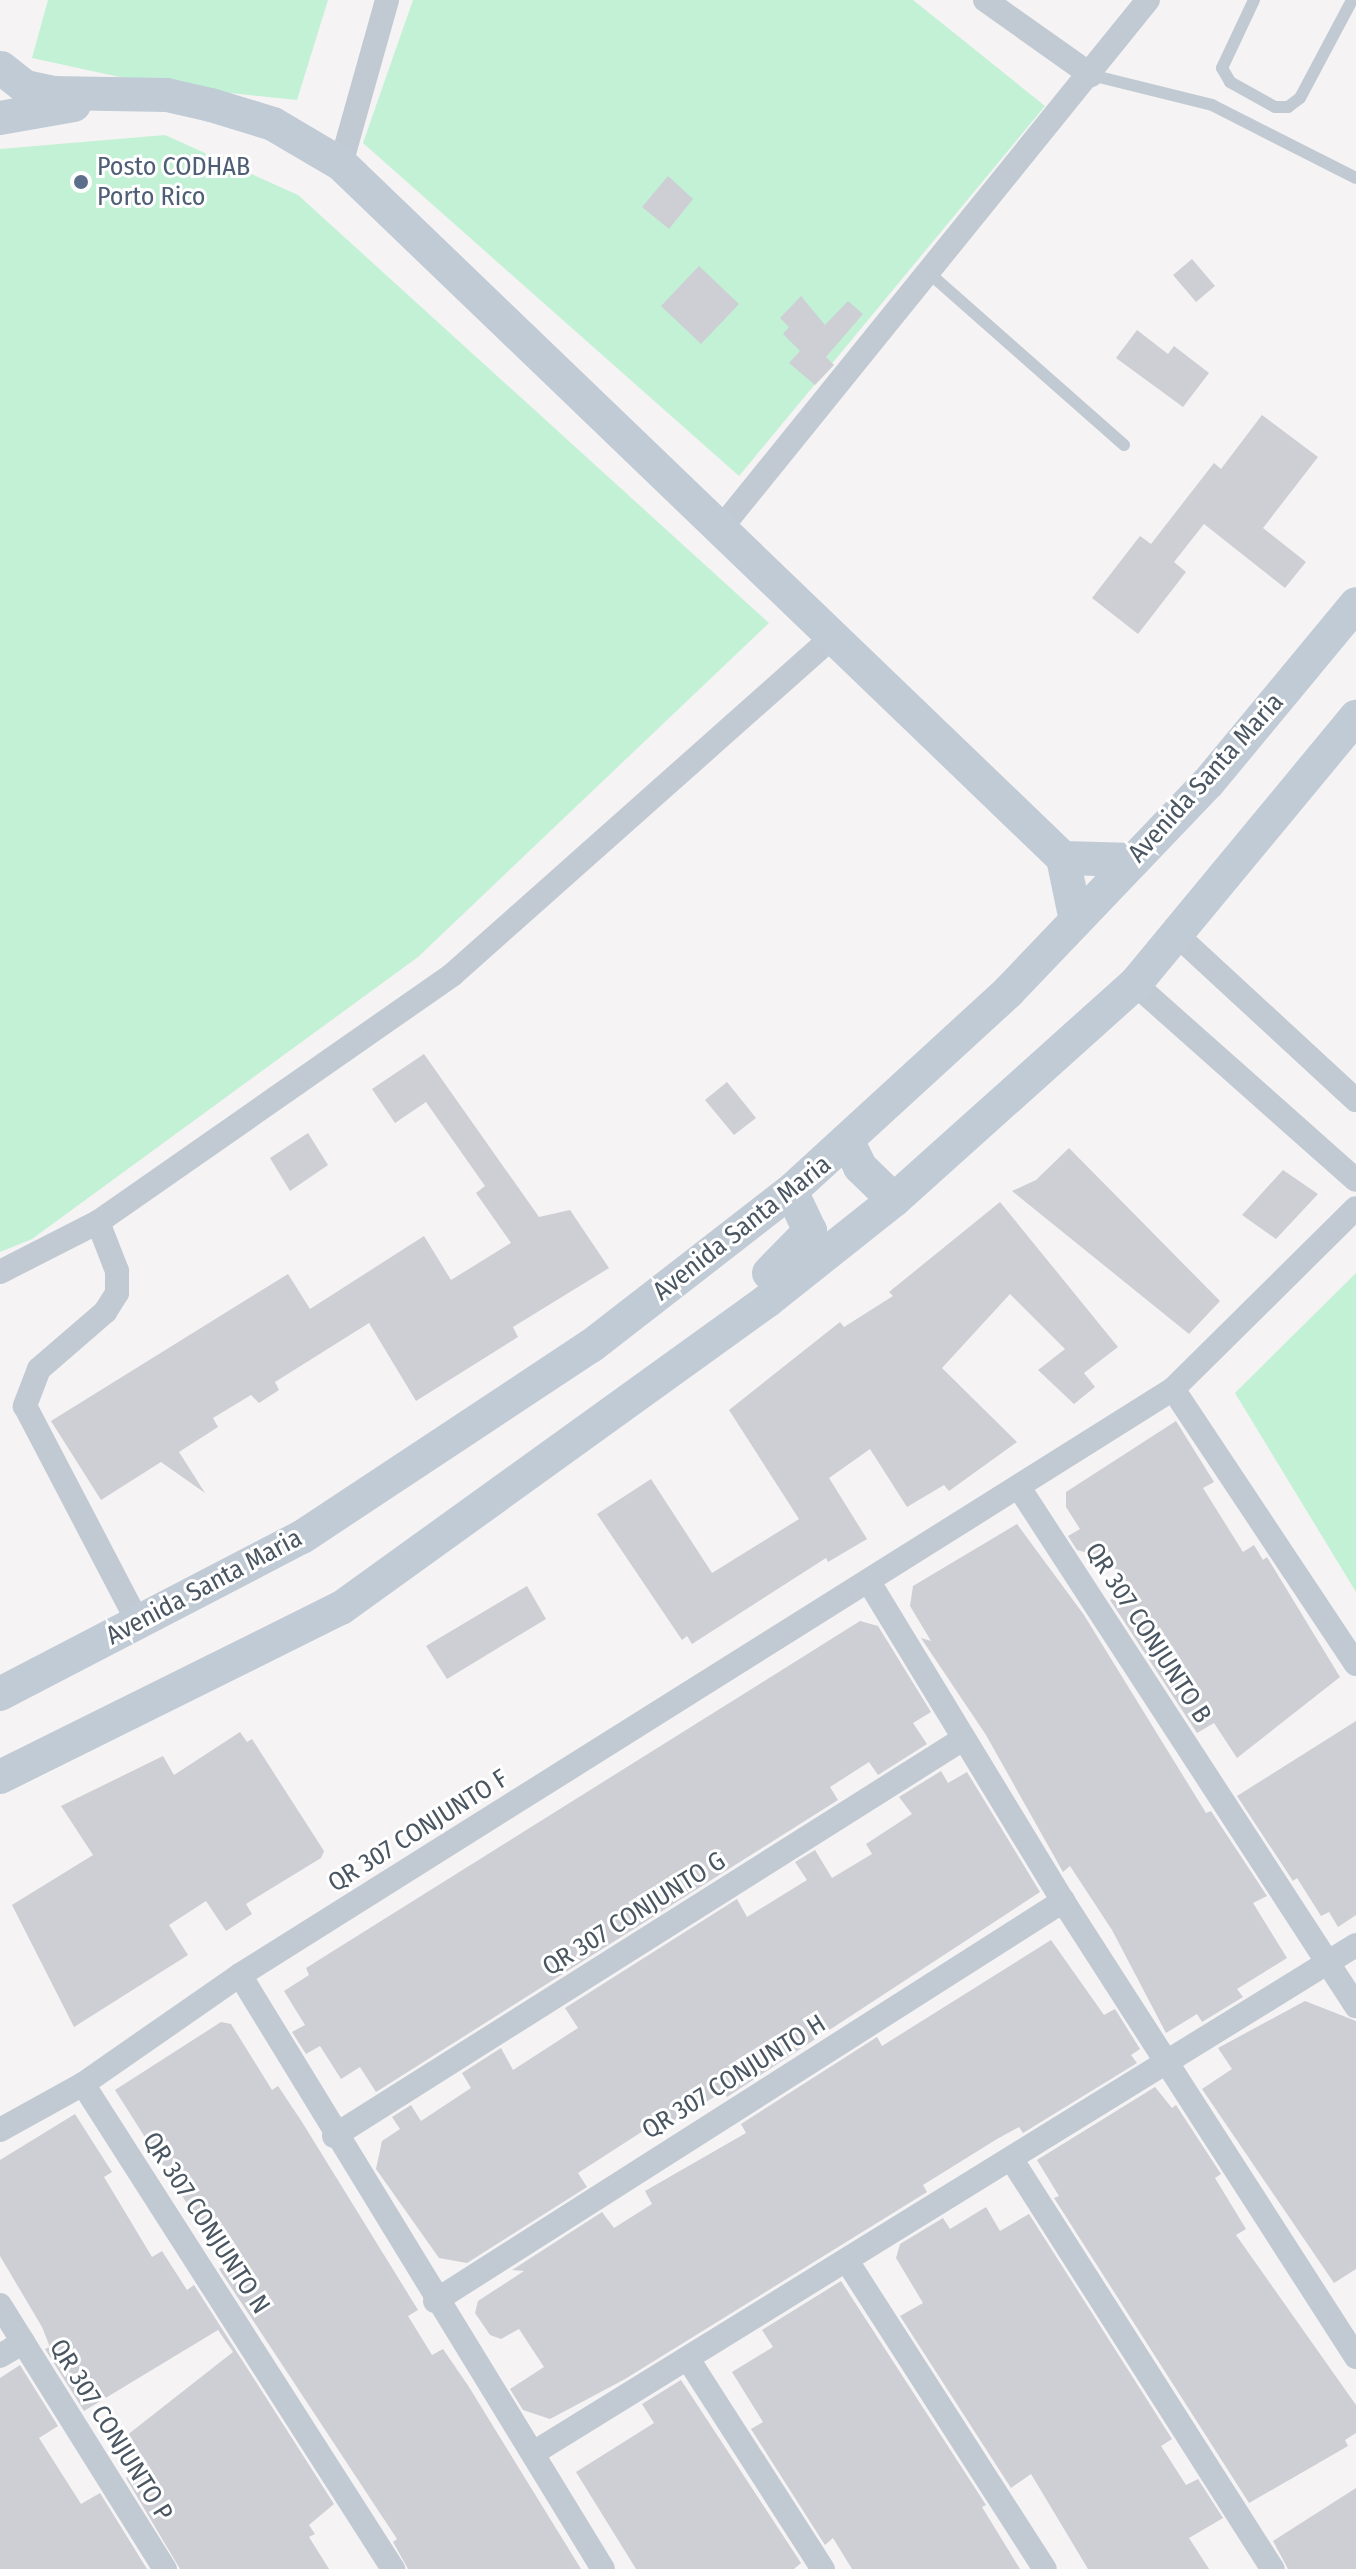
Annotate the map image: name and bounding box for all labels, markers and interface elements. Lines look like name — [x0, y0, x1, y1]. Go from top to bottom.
place label: Posto CODHAB Porto Rico — [97, 151, 250, 212]
marker: Posto CODHAB Porto Rico — [72, 173, 90, 191]
street label: Avenida Santa Maria — [1122, 687, 1290, 869]
street label: Avenida Santa Maria — [647, 1149, 837, 1307]
street label: Avenida Santa Maria — [101, 1522, 307, 1652]
street label: QR 307 CONJUNTO B — [1078, 1537, 1218, 1729]
street label: QR 307 CONJUNTO F — [322, 1763, 514, 1899]
street label: QR 307 CONJUNTO G — [537, 1845, 731, 1983]
street label: QR 307 CONJUNTO H — [637, 2008, 831, 2146]
street label: QR 307 CONJUNTO N — [136, 2126, 276, 2320]
street label: QR 307 CONJUNTO P — [43, 2333, 179, 2527]

